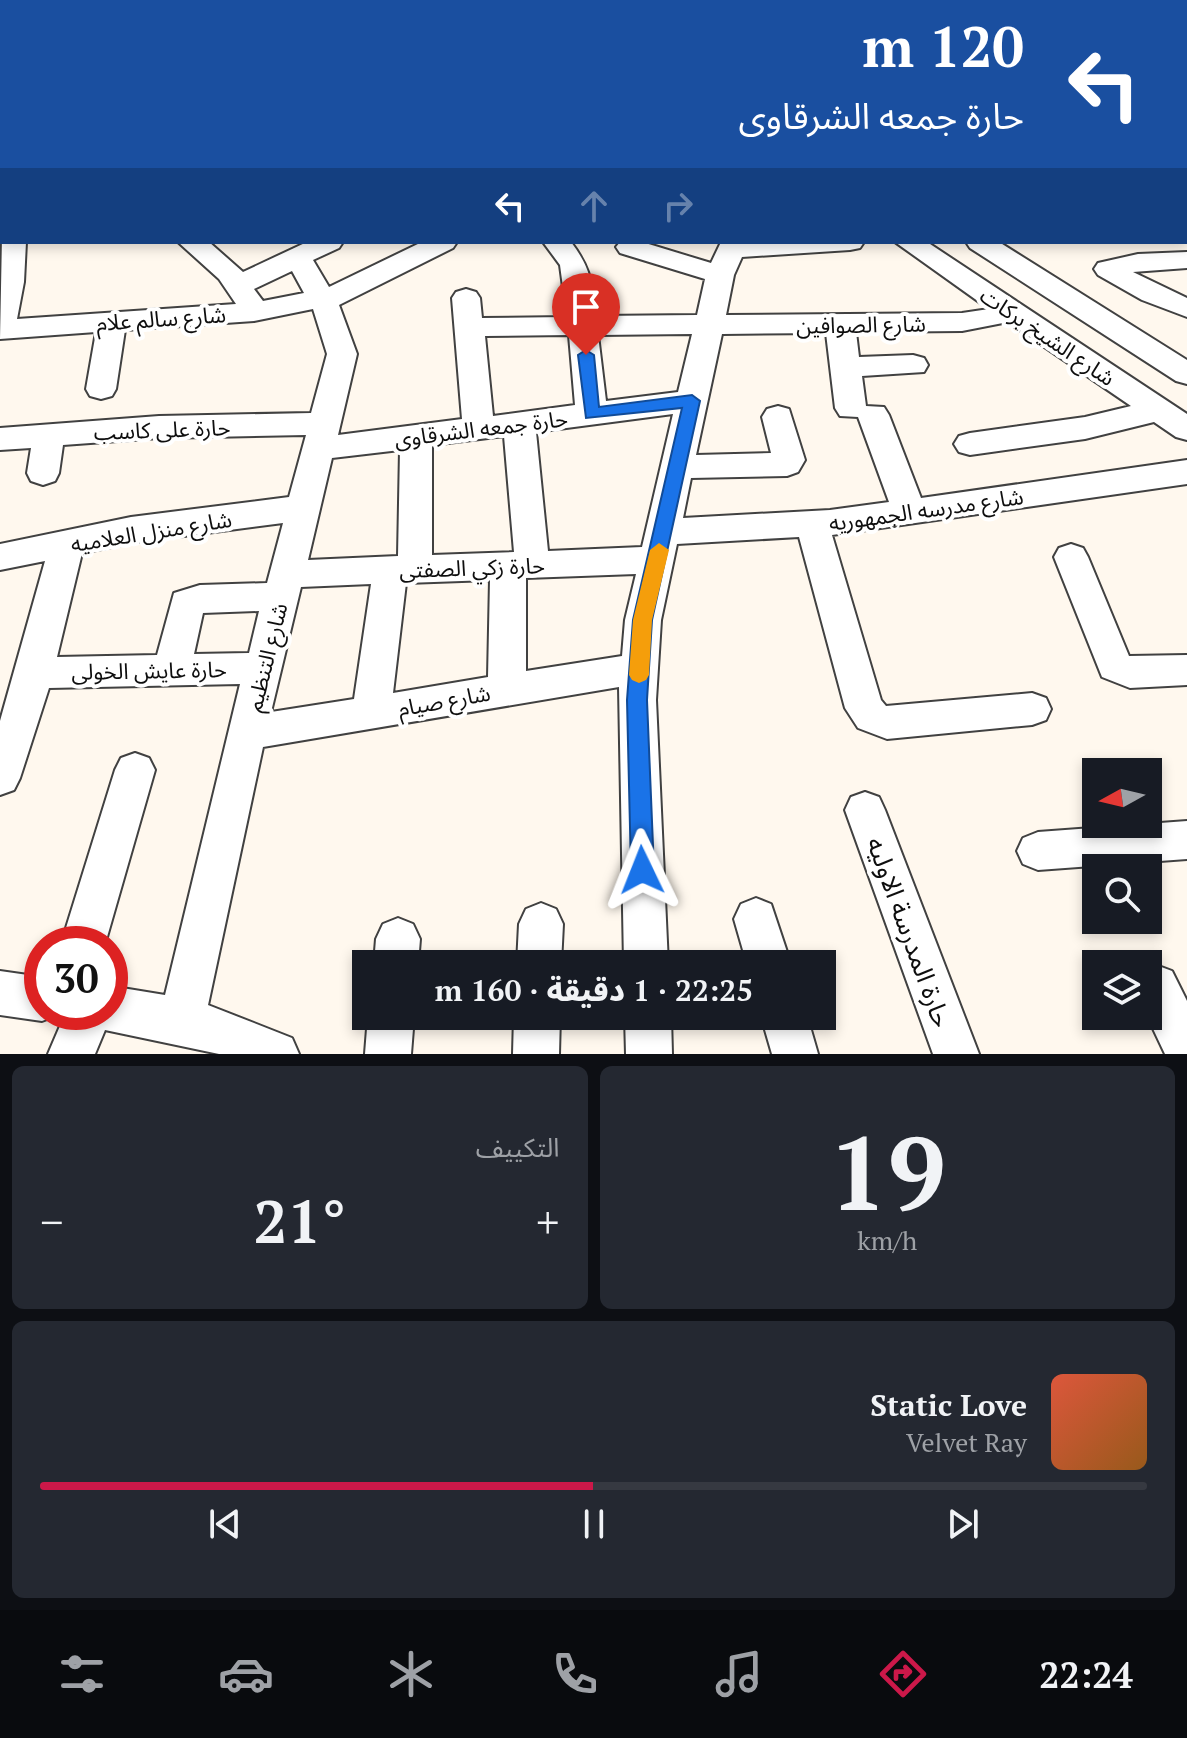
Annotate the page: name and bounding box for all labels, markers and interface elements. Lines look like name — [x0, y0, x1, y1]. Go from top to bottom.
text: 120 m — [862, 9, 1024, 83]
icon: left — [1052, 32, 1156, 136]
text: حارة جمعه الشرقاوى — [738, 92, 1024, 139]
icon: left — [488, 184, 532, 228]
icon: ahead — [572, 184, 616, 228]
icon: right — [656, 184, 700, 228]
pin — [552, 273, 620, 355]
street label: شارع الشيخ بركات — [973, 280, 1121, 394]
icon: arrive — [564, 285, 608, 329]
street label: شارع سالم علام — [95, 299, 227, 340]
street label: شارع الصوافين — [796, 308, 926, 343]
street label: حارة جمعه الشرقاوى — [393, 403, 569, 453]
street label: حارة على كاسب — [93, 412, 231, 446]
street label: شارع مدرسه الجمهوريه — [827, 481, 1026, 540]
street label: شارع منزل العلاميه — [68, 504, 234, 561]
street label: حارة زكي الصفتى — [399, 550, 545, 587]
street label: شارع التنظيم — [238, 600, 296, 715]
street label: حارة عايش الخولى — [71, 654, 227, 686]
street label: شارع صيام — [396, 678, 493, 725]
north arrow — [1082, 758, 1162, 838]
map controls — [1082, 758, 1162, 1030]
position arrow — [600, 828, 684, 912]
street label: حارة المدرسة الاوليه — [860, 832, 960, 1032]
button: search — [1082, 854, 1162, 934]
speed limit sign: 30 — [24, 926, 128, 1030]
button: layers — [1082, 950, 1162, 1030]
text: 22:25 · 1 دقيقة · 160 m — [435, 970, 753, 1010]
text: 19 — [828, 1102, 946, 1240]
text: التكييف — [476, 1130, 560, 1164]
text: 21° — [253, 1181, 346, 1260]
text: − — [40, 1192, 63, 1251]
text: + — [536, 1192, 560, 1251]
text: km/h — [857, 1223, 917, 1257]
text: Static Love — [870, 1385, 1027, 1425]
text: Velvet Ray — [906, 1425, 1027, 1459]
icon: previous — [203, 1502, 247, 1546]
icon: pause — [572, 1502, 616, 1546]
icon: next — [941, 1502, 985, 1546]
icon: filters — [54, 1646, 110, 1702]
icon: car — [218, 1646, 274, 1702]
icon: climate — [383, 1646, 439, 1702]
icon: phone — [547, 1646, 603, 1702]
icon: music — [711, 1646, 767, 1702]
icon: directions — [875, 1646, 931, 1702]
text: 22:24 — [1039, 1651, 1133, 1698]

